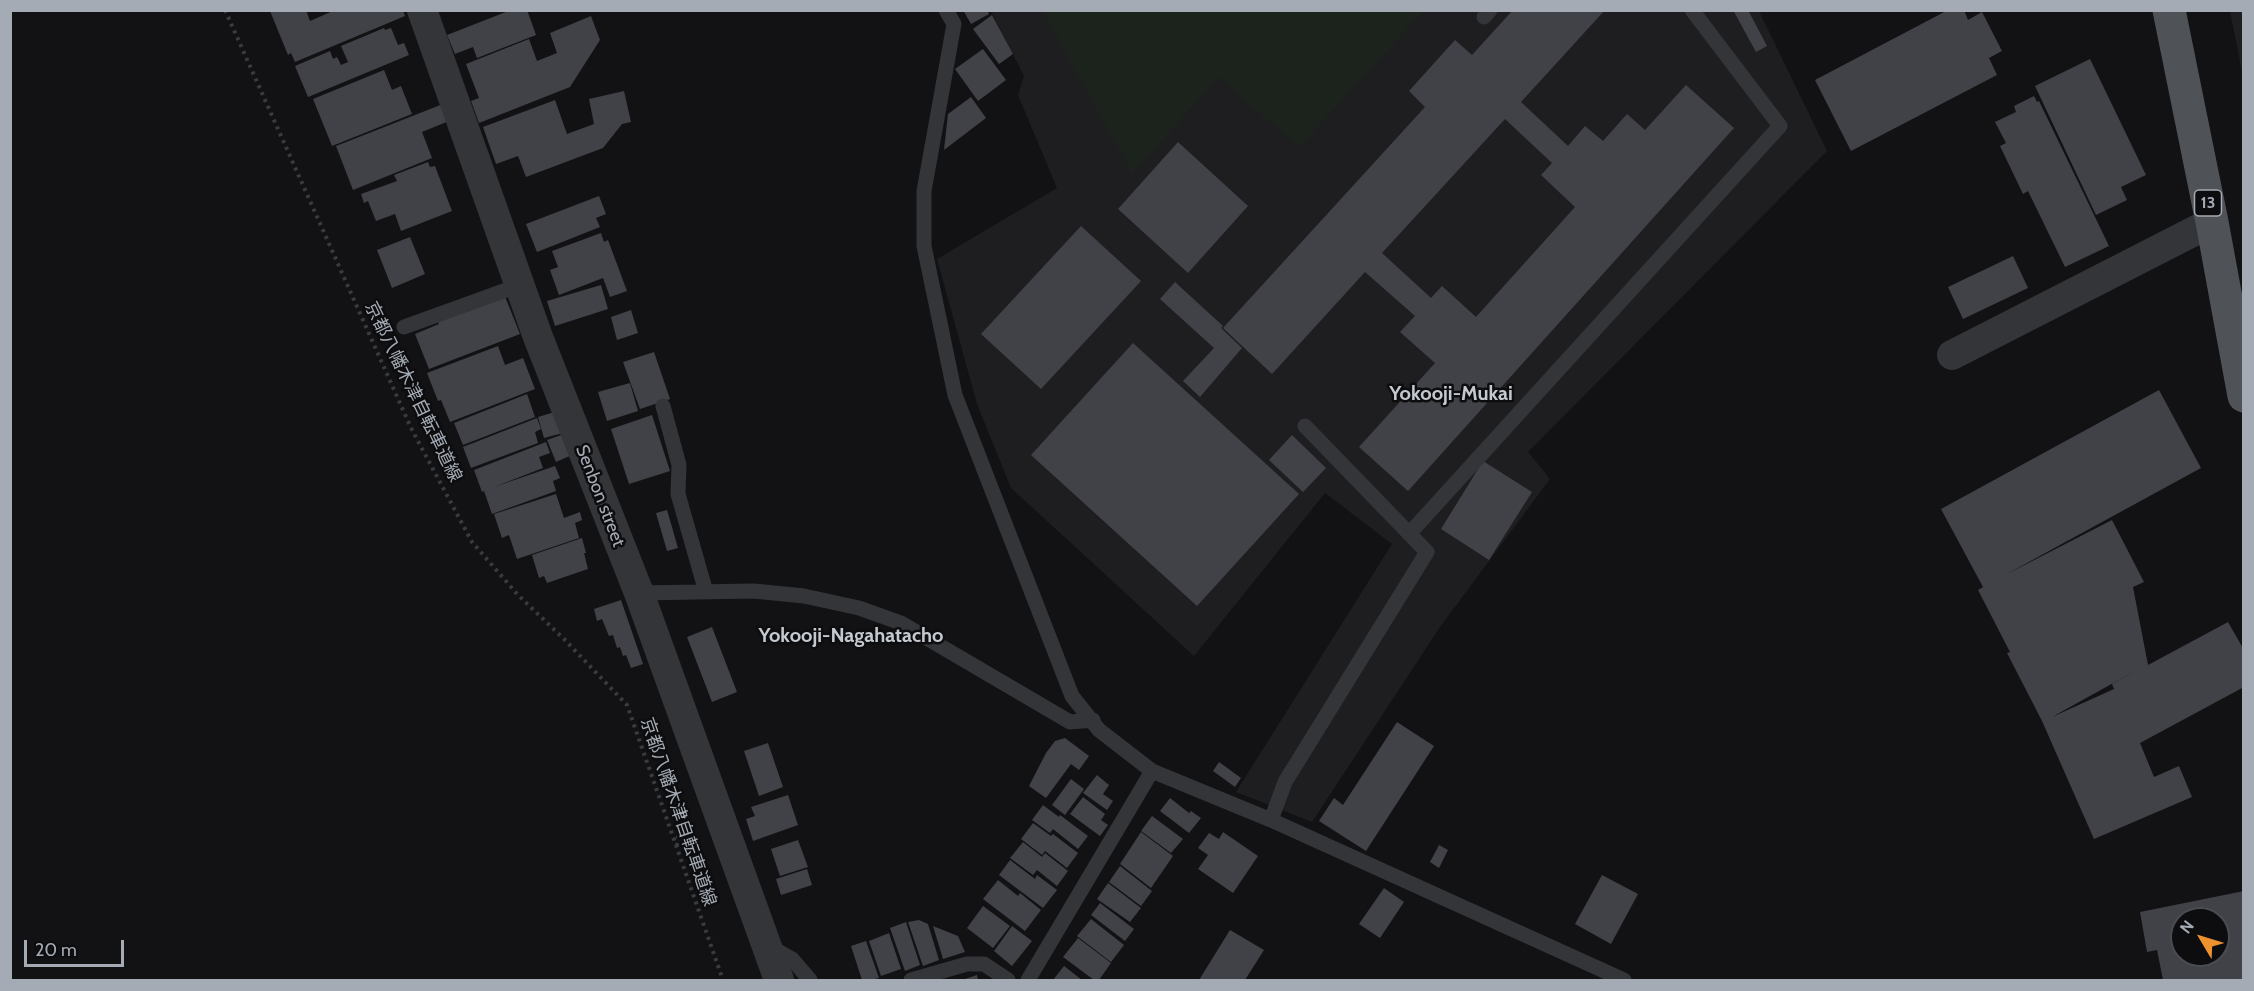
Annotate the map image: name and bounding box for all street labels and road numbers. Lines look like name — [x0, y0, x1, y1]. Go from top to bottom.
road number: 13 — [2194, 190, 2222, 216]
street label: 京都八幡木津自転車道線 — [360, 298, 466, 486]
street label: Senbon street — [571, 442, 629, 550]
street label: 京都八幡木津自転車道線 — [636, 715, 720, 909]

